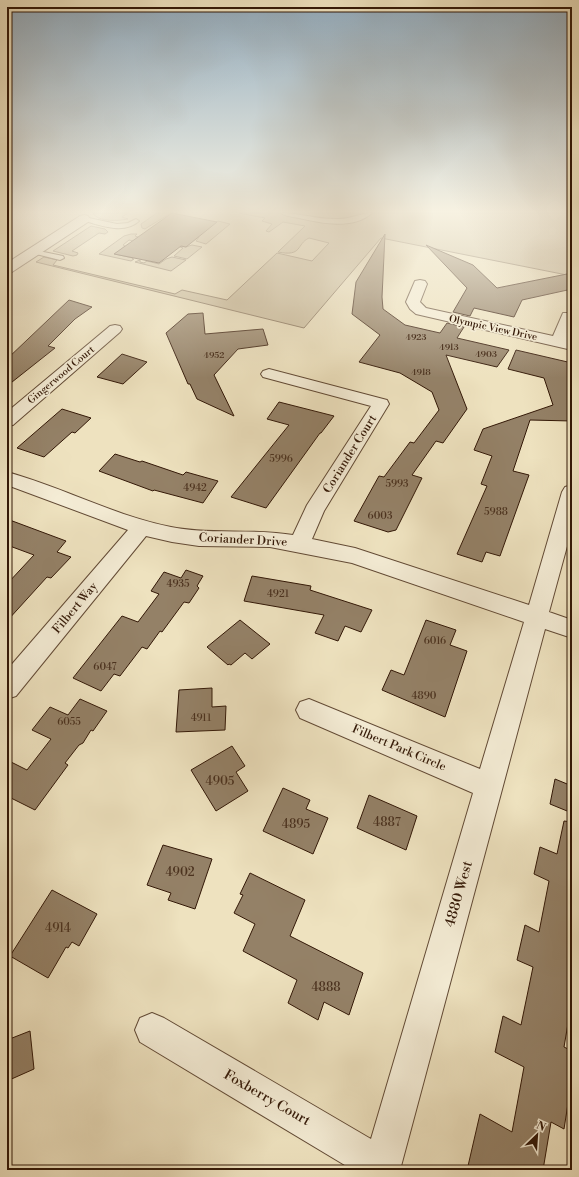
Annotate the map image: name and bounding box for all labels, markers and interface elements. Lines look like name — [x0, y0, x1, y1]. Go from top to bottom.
street label: Olympic View Drive — [448, 313, 538, 343]
house number: 4923 — [406, 332, 426, 343]
house number: 4913 — [439, 342, 459, 353]
street label: Gingerwood Court — [25, 343, 97, 406]
house number: 4903 — [475, 349, 497, 360]
house number: 4952 — [204, 350, 224, 361]
house number: 4918 — [411, 367, 431, 378]
street label: Coriander Court — [320, 411, 381, 496]
house number: 5996 — [269, 453, 293, 465]
house number: 5993 — [385, 478, 409, 490]
house number: 4942 — [183, 482, 207, 494]
house number: 5988 — [484, 506, 508, 518]
house number: 6003 — [368, 510, 393, 522]
street label: Coriander Drive — [198, 530, 288, 550]
house number: 4935 — [166, 578, 190, 590]
street label: Filbert Way — [49, 579, 101, 637]
house number: 4921 — [267, 588, 290, 600]
house number: 6016 — [424, 635, 446, 647]
house number: 6047 — [93, 661, 117, 673]
house number: 4890 — [412, 690, 437, 702]
house number: 4911 — [191, 712, 212, 724]
house number: 6055 — [57, 716, 81, 728]
street label: Filbert Park Circle — [350, 721, 448, 775]
house number: 4905 — [206, 774, 235, 789]
house number: 4887 — [373, 815, 401, 830]
house number: 4895 — [282, 817, 311, 832]
street label: 4880 West — [441, 859, 477, 929]
house number: 4902 — [165, 865, 195, 880]
house number: 4914 — [45, 921, 71, 936]
house number: 4888 — [311, 980, 341, 995]
street label: Foxberry Court — [220, 1066, 314, 1130]
north arrow — [517, 1115, 557, 1155]
text: N — [534, 1119, 548, 1135]

